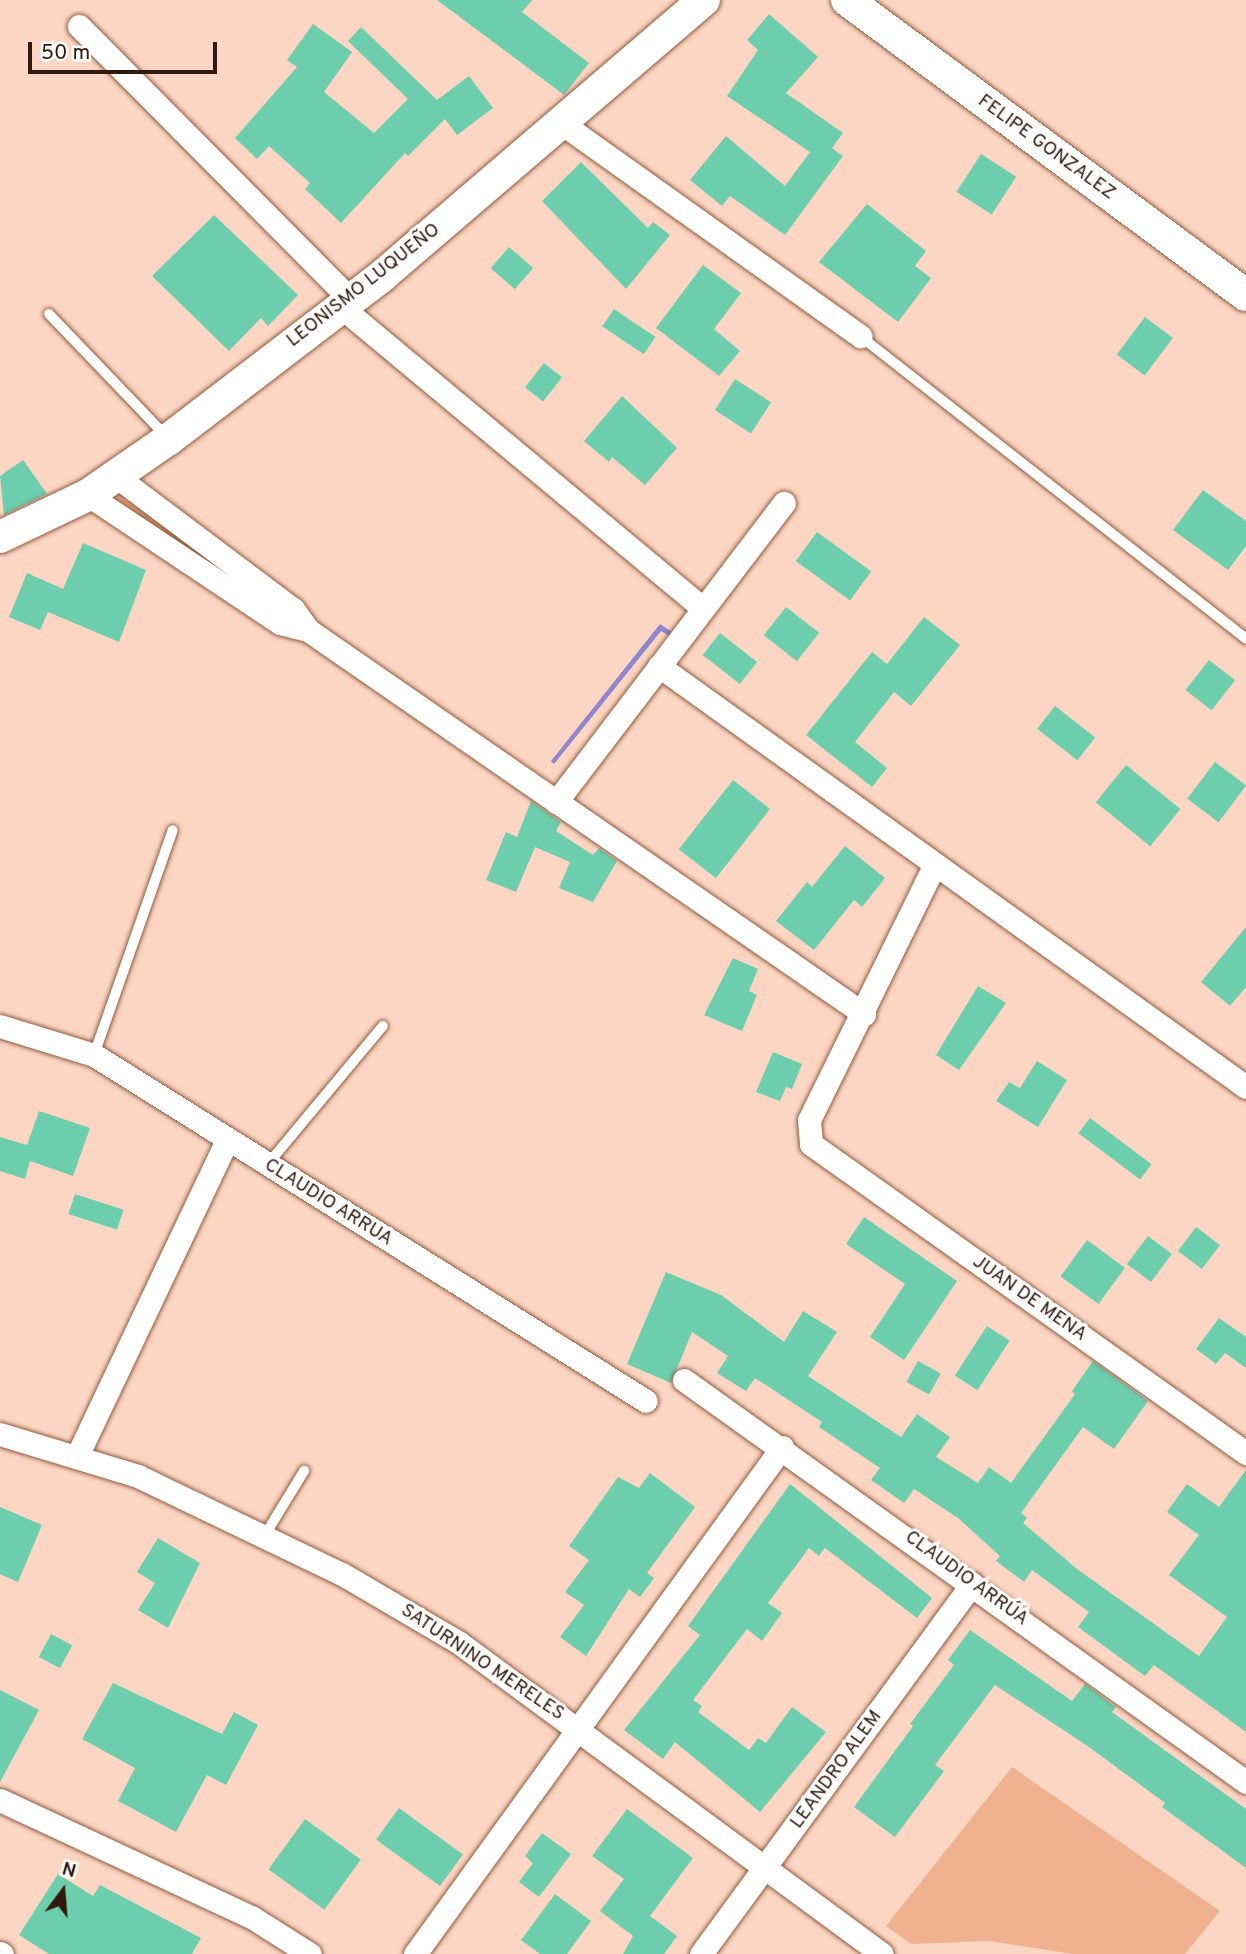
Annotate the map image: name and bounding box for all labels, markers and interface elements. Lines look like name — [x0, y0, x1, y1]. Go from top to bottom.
scale bar — [32, 28, 220, 72]
text: 50 m — [41, 40, 90, 67]
street label: FELIPE GONZALEZ — [973, 90, 1119, 206]
street label: LEONISMO LUQUEÑO — [283, 219, 445, 353]
street label: CLAUDIO ARRUA — [259, 1154, 397, 1252]
street label: JUAN DE MENA — [967, 1251, 1091, 1347]
street label: CLAUDIO ARRÚA — [900, 1526, 1032, 1632]
street label: SATURNINO MERELES — [396, 1600, 568, 1726]
street label: LEANDRO ALEM — [786, 1706, 888, 1834]
north arrow — [28, 1856, 98, 1926]
text: N — [59, 1857, 79, 1884]

